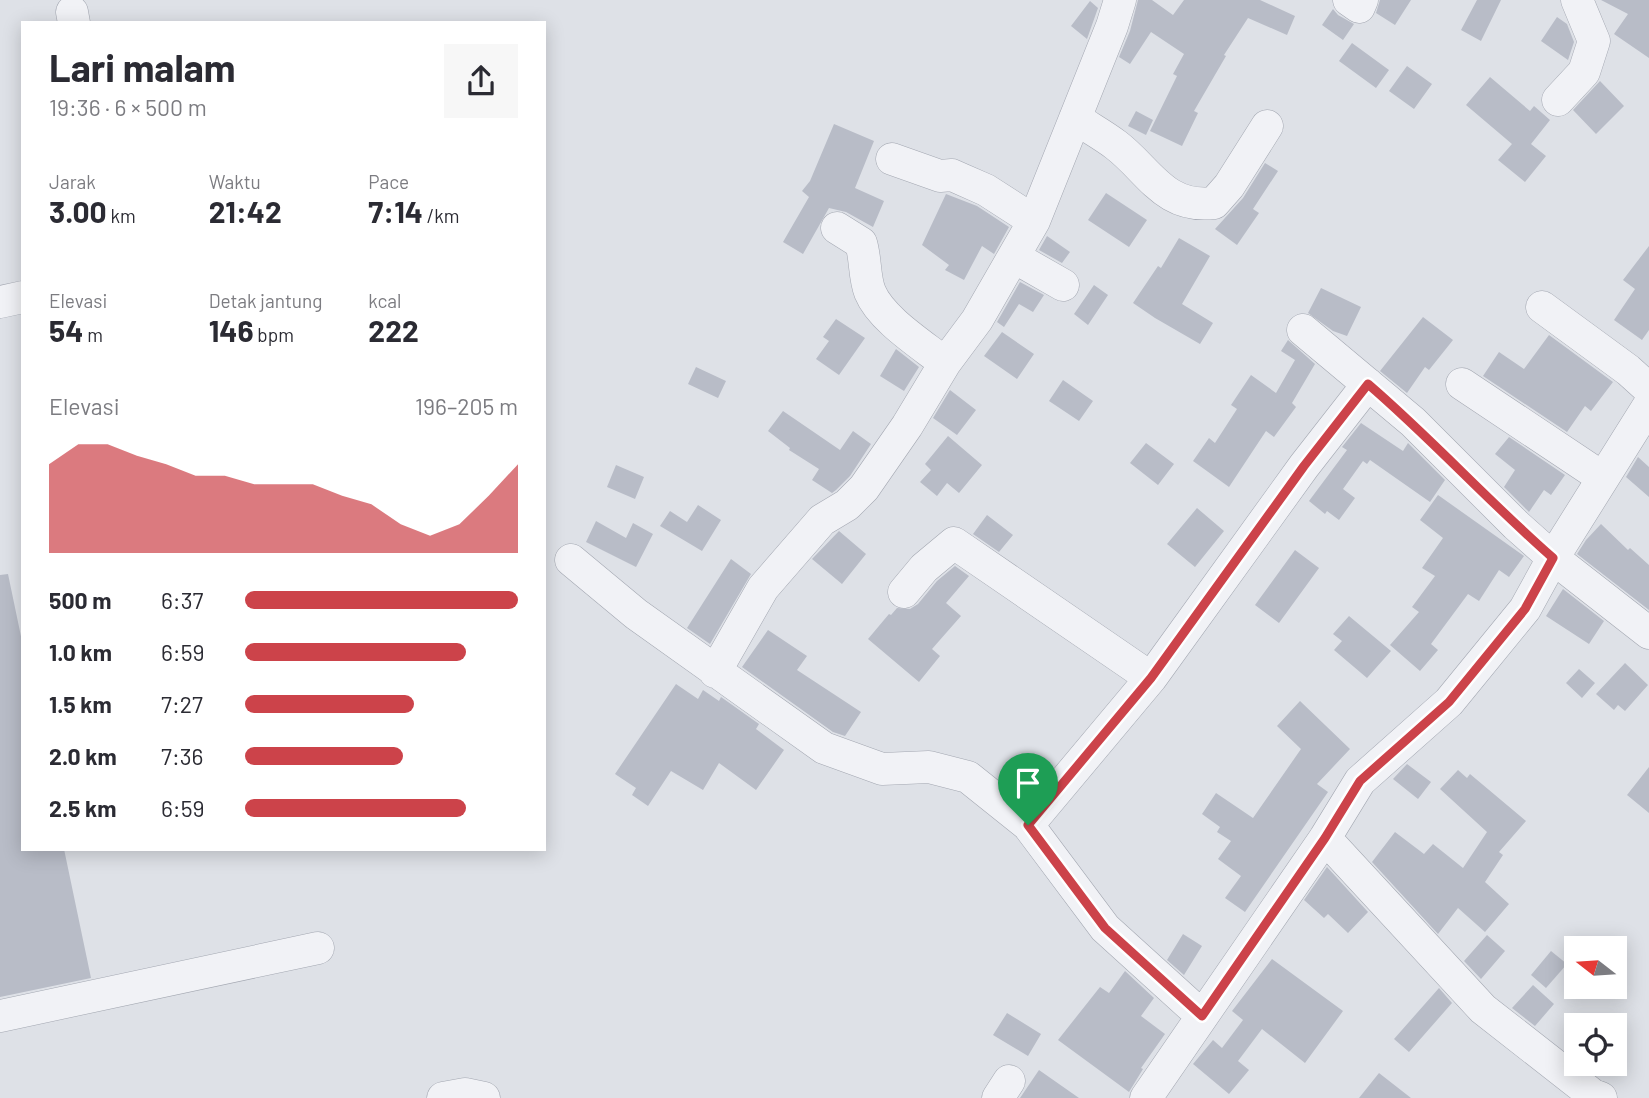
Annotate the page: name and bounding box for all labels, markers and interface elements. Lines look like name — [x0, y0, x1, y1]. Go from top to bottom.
text: Lari malam — [49, 44, 236, 90]
button: share — [444, 44, 518, 118]
text: 19:36 · 6 × 500 m — [49, 93, 207, 121]
text: Jarak — [49, 170, 96, 193]
text: Waktu — [209, 170, 261, 193]
text: Pace — [368, 170, 409, 193]
text: 3.00 — [49, 193, 107, 229]
text: 21:42 — [209, 193, 282, 229]
text: 7:14 — [368, 193, 423, 229]
text: km — [107, 204, 136, 227]
text: /km — [423, 204, 460, 227]
text: Elevasi — [49, 289, 107, 312]
text: Detak jantung — [209, 289, 322, 312]
text: kcal — [368, 289, 401, 312]
text: 54 — [49, 312, 83, 348]
text: 146 — [209, 312, 254, 348]
text: 222 — [368, 312, 419, 348]
text: m — [83, 323, 103, 346]
text: bpm — [254, 323, 294, 346]
text: Elevasi — [49, 392, 120, 420]
text: 196–205 m — [415, 392, 518, 420]
text: 500 m — [49, 586, 111, 614]
text: 6:37 — [161, 586, 203, 614]
text: 1.0 km — [49, 638, 112, 666]
text: 6:59 — [161, 638, 204, 666]
text: 1.5 km — [49, 690, 112, 718]
text: 7:27 — [161, 690, 203, 718]
text: 2.0 km — [49, 742, 117, 770]
text: 7:36 — [161, 742, 203, 770]
pin — [998, 753, 1058, 825]
icon: arrive — [1009, 764, 1047, 802]
text: 2.5 km — [49, 794, 117, 822]
text: 6:59 — [161, 794, 204, 822]
north arrow — [1564, 936, 1628, 999]
map controls — [1564, 936, 1627, 1076]
button: locate — [1564, 1013, 1627, 1076]

